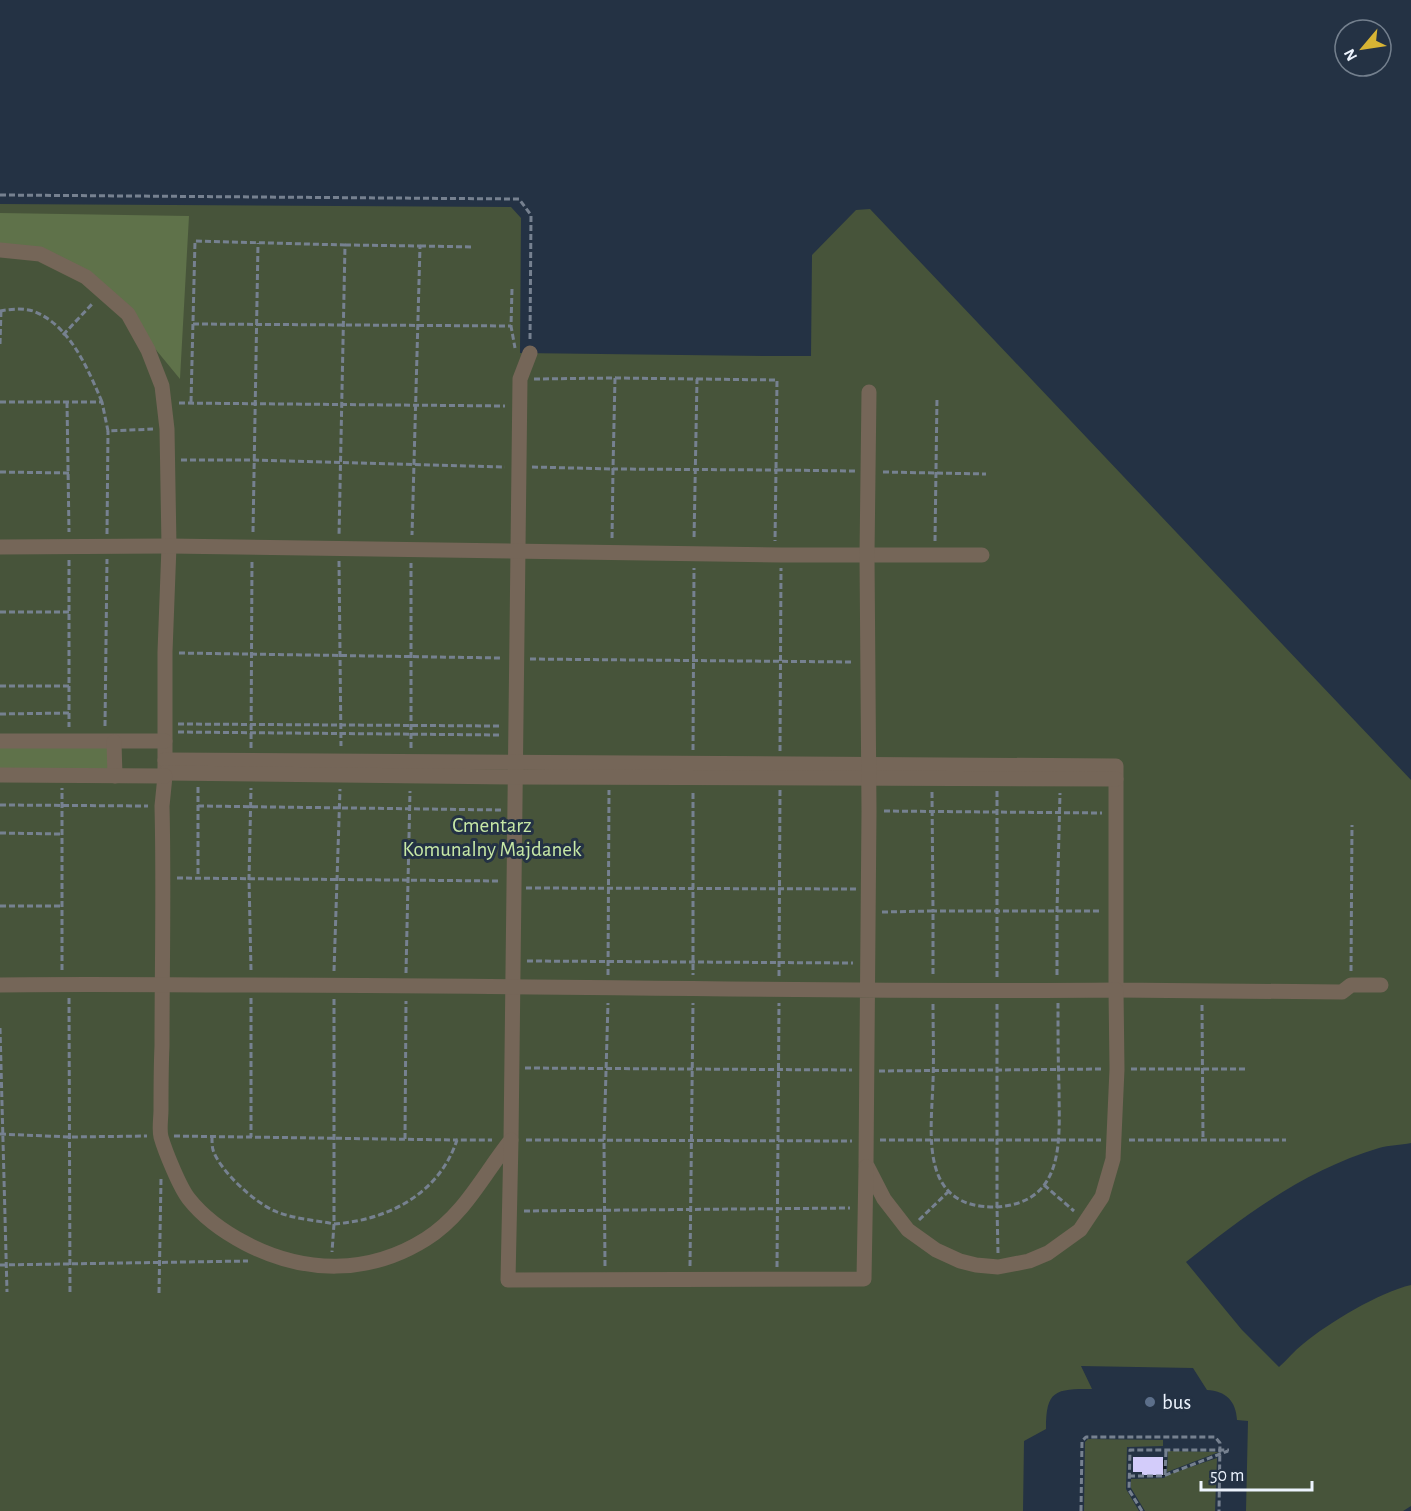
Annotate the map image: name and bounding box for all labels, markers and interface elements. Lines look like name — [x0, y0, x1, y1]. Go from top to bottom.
north arrow — [1333, 18, 1393, 78]
text: N — [1341, 46, 1360, 64]
park label: Cmentarz Komunalny Majdanek — [402, 815, 582, 860]
place label: bus — [1162, 1392, 1191, 1413]
marker: bus — [1143, 1395, 1157, 1409]
scale bar — [1201, 1454, 1312, 1492]
text: 50 m — [1210, 1467, 1244, 1485]

